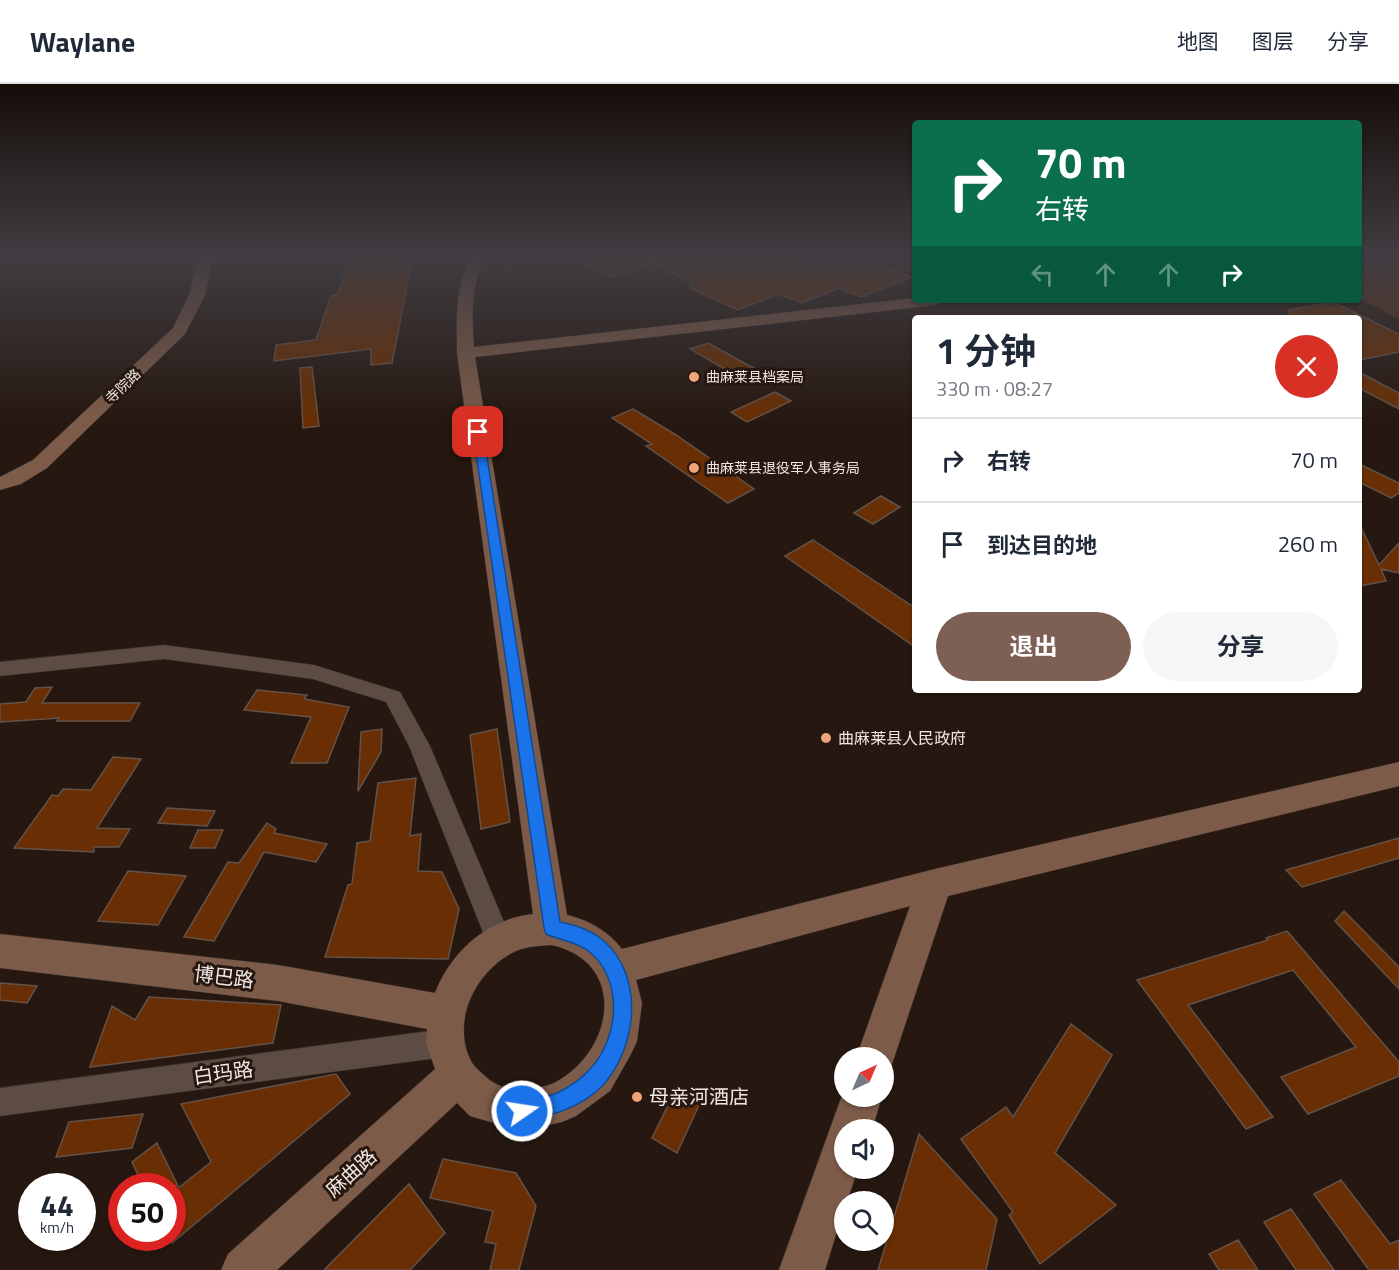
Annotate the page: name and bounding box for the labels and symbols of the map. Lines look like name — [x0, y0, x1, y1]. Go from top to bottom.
street label: 寺院路 — [100, 363, 145, 408]
place label: 曲麻莱县档案局 — [706, 366, 804, 387]
marker: 曲麻莱县档案局 — [687, 370, 701, 384]
pin — [452, 406, 503, 457]
place label: 曲麻莱县退役军人事务局 — [706, 457, 860, 478]
marker: 曲麻莱县退役军人事务局 — [687, 461, 701, 475]
place label: 曲麻莱县人民政府 — [838, 726, 966, 750]
marker: 曲麻莱县人民政府 — [819, 731, 833, 745]
street label: 博巴路 — [192, 957, 256, 996]
north arrow — [834, 1047, 894, 1107]
street label: 白玛路 — [191, 1053, 255, 1092]
position arrow — [490, 1079, 554, 1143]
place label: 母亲河酒店 — [649, 1081, 749, 1112]
marker: 母亲河酒店 — [630, 1090, 644, 1104]
street label: 麻曲路 — [318, 1141, 383, 1204]
speed limit sign: 50 — [108, 1173, 186, 1251]

